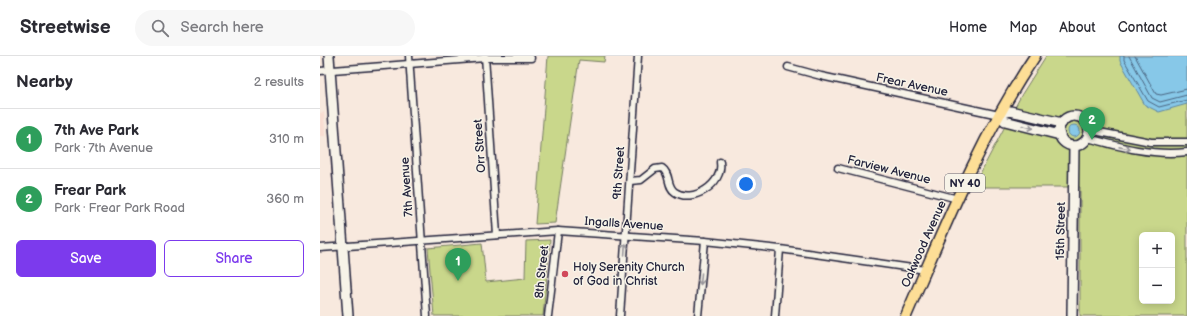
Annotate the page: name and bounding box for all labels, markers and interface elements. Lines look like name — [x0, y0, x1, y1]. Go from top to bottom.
search box — [135, 10, 415, 46]
text: Streetwise — [20, 16, 111, 39]
icon: search — [149, 17, 171, 39]
text: Search here — [181, 18, 264, 37]
text: Home — [949, 19, 987, 36]
text: Map — [1009, 19, 1037, 36]
text: About — [1059, 19, 1096, 36]
text: Contact — [1118, 19, 1167, 36]
street label: Frear Avenue — [875, 70, 949, 100]
text: Nearby — [16, 72, 73, 92]
text: 2 results — [254, 74, 304, 90]
pin: 2 — [1079, 107, 1105, 140]
street label: Orr Street — [471, 118, 489, 173]
text: 7th Ave Park — [54, 121, 139, 140]
one-way arrow — [1021, 124, 1034, 131]
text: 1 — [26, 131, 32, 147]
text: 310 m — [269, 131, 304, 147]
text: Park · 7th Avenue — [54, 140, 153, 156]
one-way arrow — [1119, 144, 1132, 152]
street label: 9th Street — [610, 146, 628, 200]
street label: Farview Avenue — [846, 152, 932, 188]
street label: 7th Avenue — [397, 157, 417, 217]
your location — [736, 174, 756, 194]
road number: NY 40 — [945, 174, 985, 192]
text: Frear Park — [54, 181, 126, 200]
text: 2 — [25, 191, 33, 207]
text: 360 m — [266, 191, 304, 207]
street label: Oakwood Avenue — [898, 198, 950, 290]
text: Park · Frear Park Road — [54, 200, 185, 216]
street label: 15th Street — [1053, 202, 1069, 260]
street label: Ingalls Avenue — [584, 214, 664, 234]
map controls — [1139, 232, 1175, 304]
button: + — [1139, 232, 1175, 268]
button: Save — [16, 240, 156, 277]
button: Share — [164, 240, 304, 277]
one-way arrow — [622, 243, 629, 256]
street label: 8th Street — [532, 244, 552, 299]
pin: 1 — [445, 248, 471, 281]
place label: Holy Serenity Church of God in Christ — [573, 260, 685, 289]
button: − — [1139, 268, 1175, 304]
marker: Holy Serenity Church of God in Christ — [560, 269, 570, 279]
one-way arrow — [698, 272, 705, 285]

